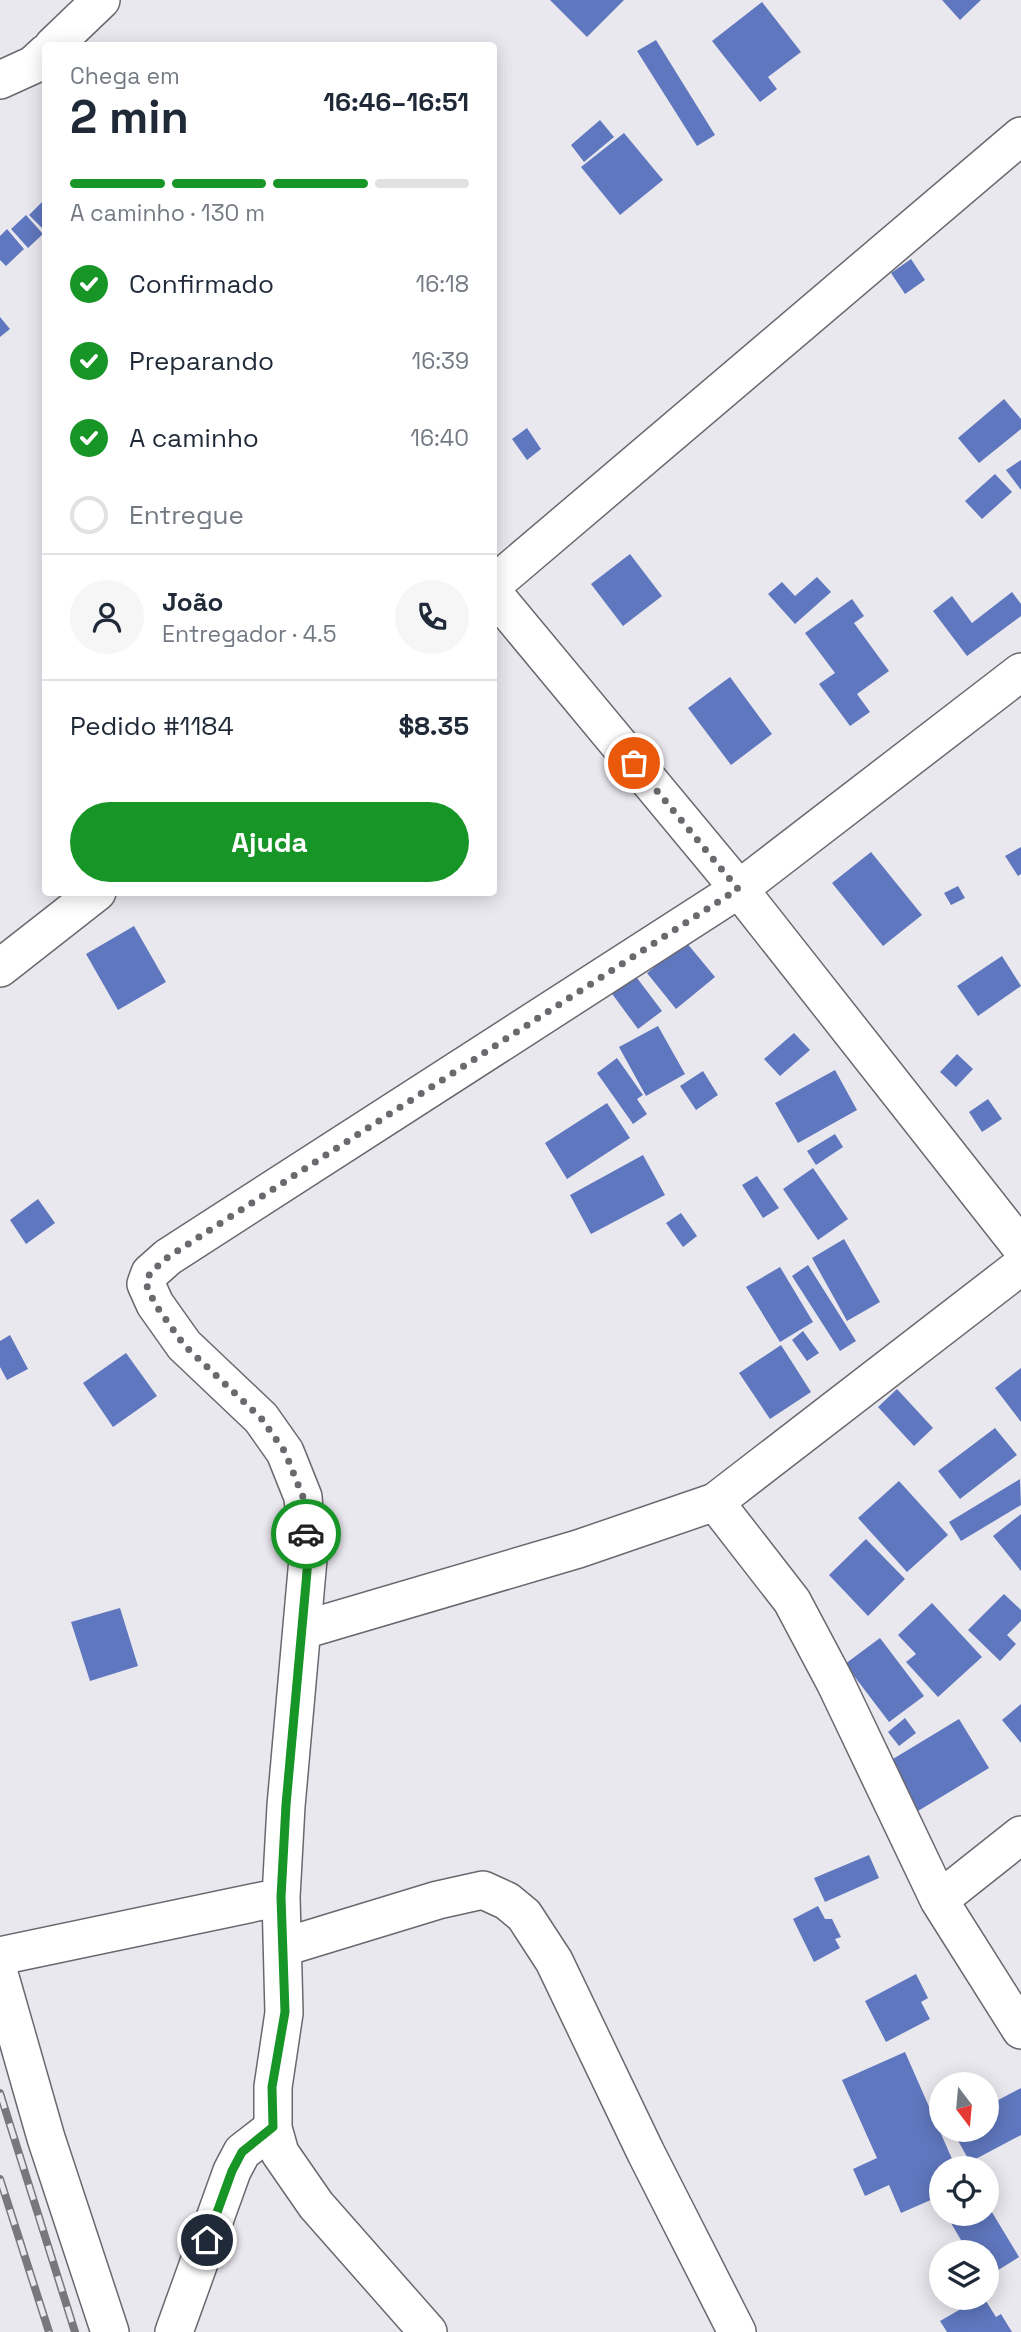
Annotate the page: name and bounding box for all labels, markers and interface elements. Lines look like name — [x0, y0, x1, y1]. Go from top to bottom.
text: Chega em — [70, 61, 180, 91]
text: 16:46–16:51 — [323, 85, 469, 119]
text: 2 min — [70, 88, 189, 146]
text: A caminho · 130 m — [70, 198, 265, 228]
icon: check — [70, 265, 108, 303]
text: Confirmado — [129, 267, 274, 301]
text: 16:18 — [416, 269, 469, 299]
icon: check — [70, 342, 108, 380]
text: Preparando — [129, 344, 274, 378]
text: 16:39 — [412, 346, 469, 376]
icon: check — [70, 419, 108, 457]
text: A caminho — [129, 421, 259, 455]
text: 16:40 — [410, 423, 469, 453]
text: Entregue — [129, 498, 244, 532]
button: person — [70, 580, 144, 654]
button: phone — [395, 580, 469, 654]
text: João — [162, 585, 223, 619]
text: Entregador · 4.5 — [162, 619, 337, 649]
text: Pedido #1184 — [70, 709, 234, 743]
text: $8.35 — [398, 709, 469, 743]
pin — [604, 733, 664, 793]
icon: bag — [615, 744, 653, 782]
button: Ajuda — [70, 802, 469, 882]
courier — [271, 1499, 341, 1569]
icon: car — [287, 1515, 325, 1553]
north arrow — [929, 2072, 999, 2142]
map controls — [929, 2072, 999, 2310]
button: locate — [929, 2156, 999, 2226]
pin — [177, 2210, 237, 2270]
icon: home — [188, 2221, 226, 2259]
button: layers — [929, 2240, 999, 2310]

